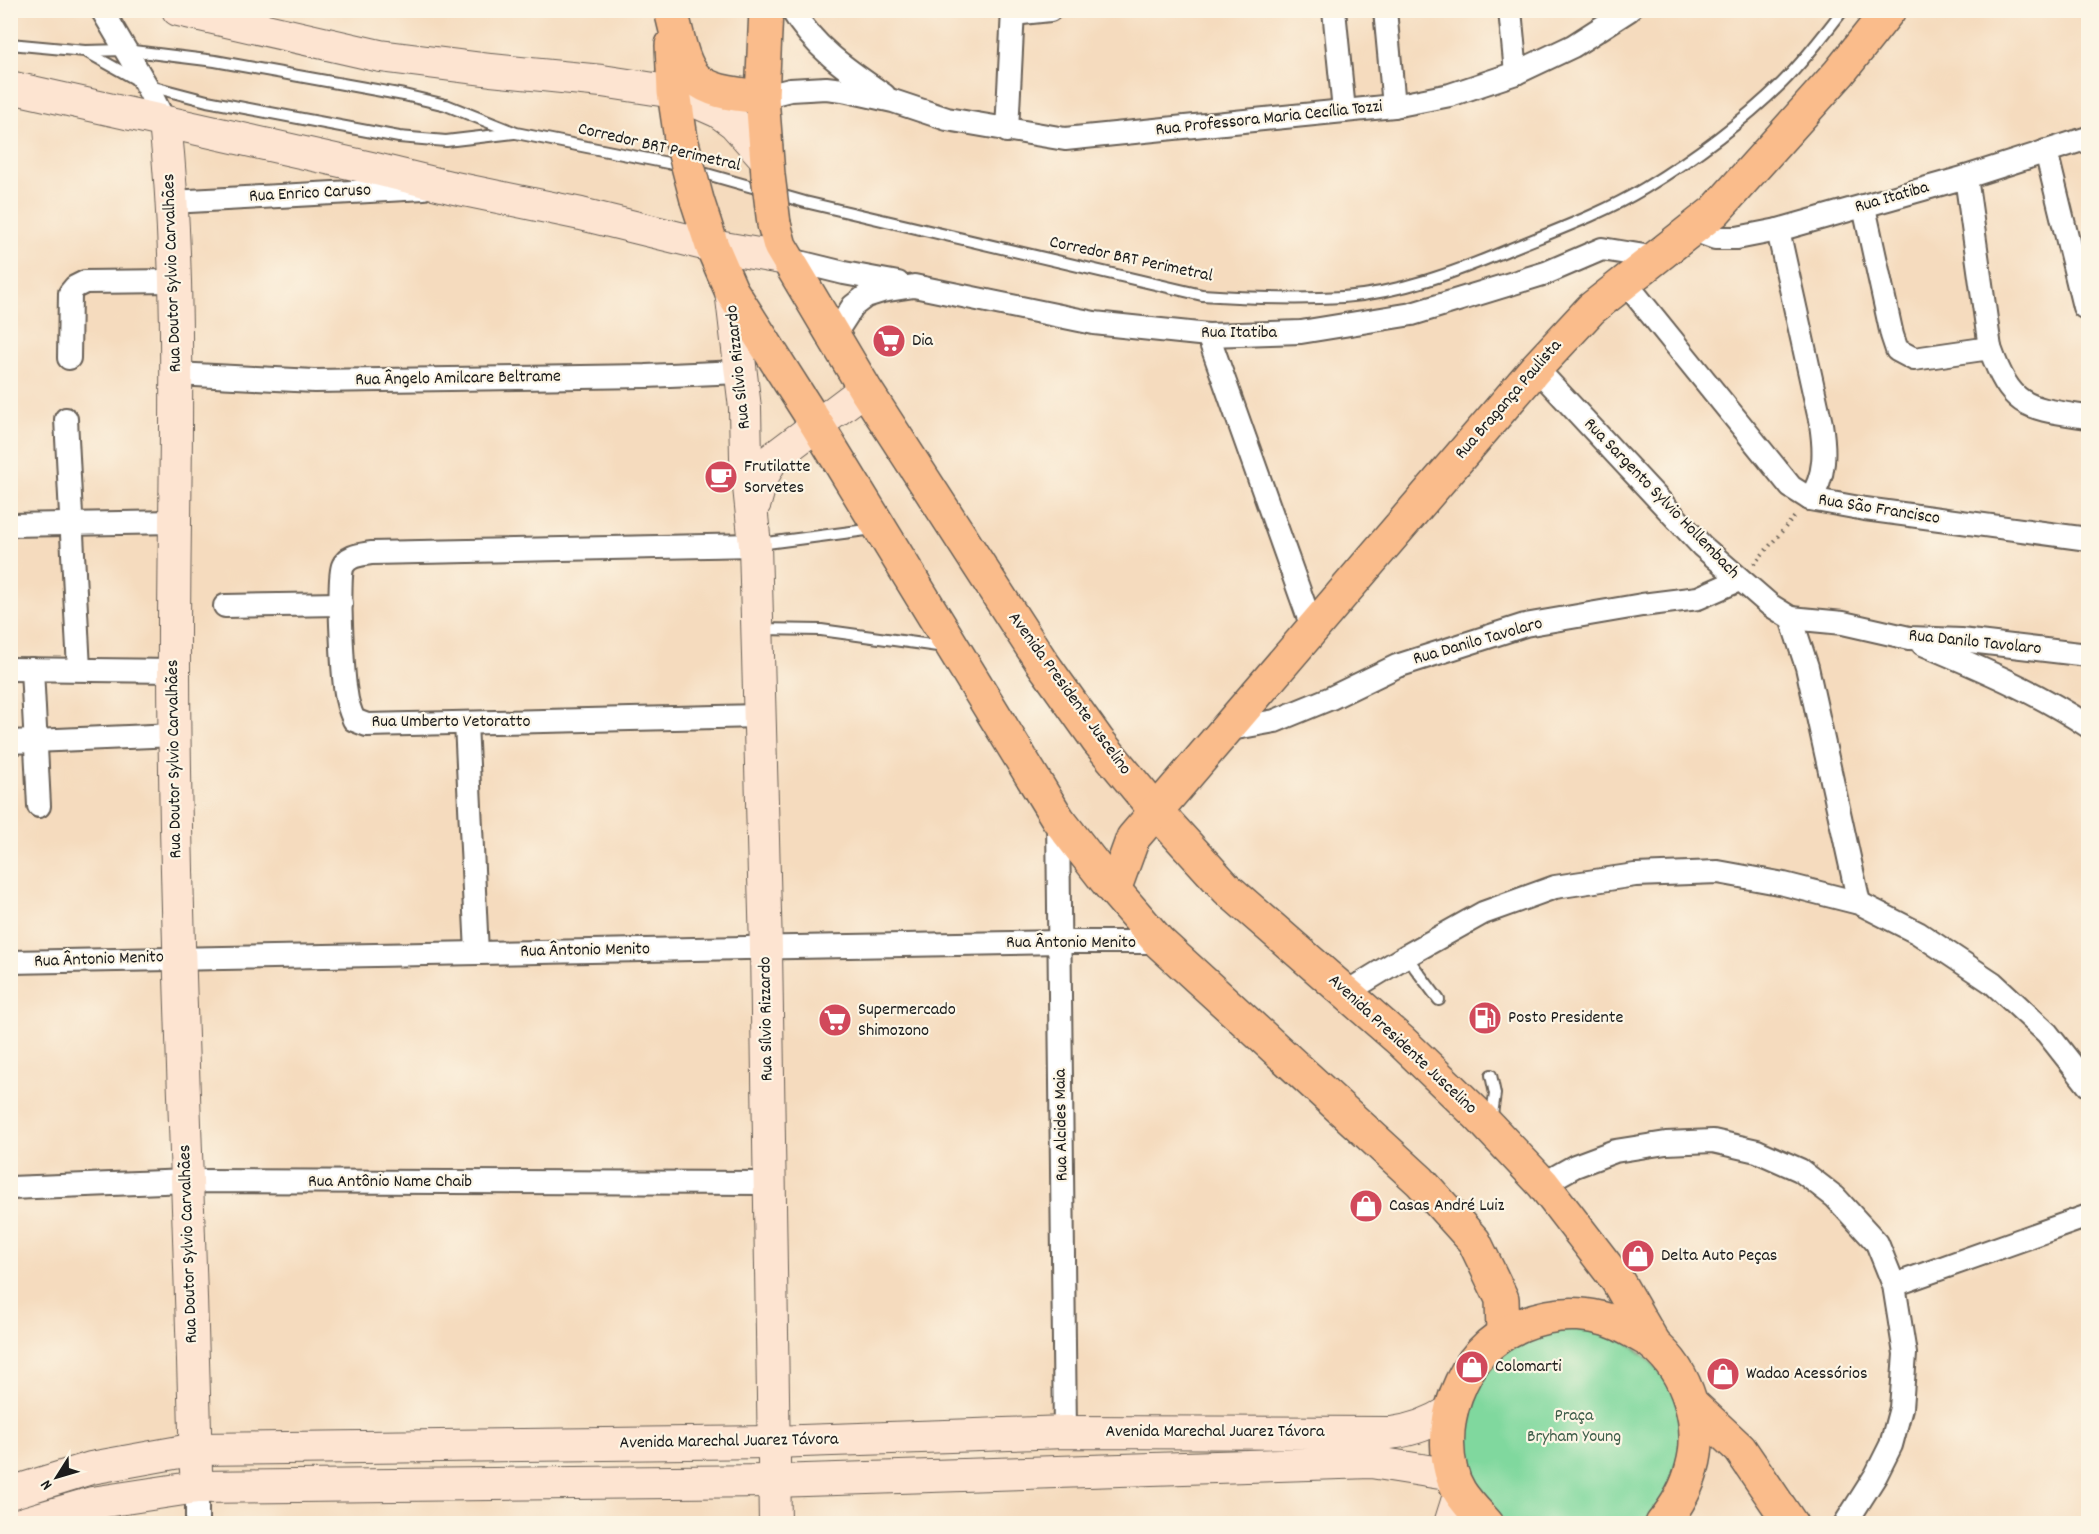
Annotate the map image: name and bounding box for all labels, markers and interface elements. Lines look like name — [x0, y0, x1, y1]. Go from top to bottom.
street label: Rua Professora Maria Cecília Tozzi — [1154, 95, 1384, 143]
street label: Corredor BRT Perimetral — [575, 117, 744, 179]
street label: Rua Doutor Sylvio Carvalhães — [157, 173, 189, 373]
street label: Rua Itatiba — [1852, 175, 1932, 220]
street label: Rua Enrico Caruso — [248, 178, 372, 210]
street label: Corredor BRT Perimetral — [1047, 230, 1216, 290]
street label: Rua Sílvio Rizzardo — [720, 304, 758, 430]
street label: Rua Itatiba — [1201, 321, 1278, 346]
supermarket icon: Dia — [871, 323, 907, 359]
place label: Dia — [912, 329, 934, 354]
street label: Rua Bragança Paulista — [1450, 334, 1569, 465]
street label: Rua Ângelo Amilcare Beltrame — [355, 365, 561, 393]
street label: Rua Sargento Sylvio Hollembach — [1577, 413, 1745, 585]
place label: Frutilatte Sorvetes — [744, 455, 810, 501]
cafe icon: Frutilatte Sorvetes — [703, 459, 739, 495]
street label: Rua São Francisco — [1816, 488, 1942, 532]
street label: Avenida Presidente Juscelino — [1001, 607, 1137, 781]
street label: Rua Danilo Tavolaro — [1410, 612, 1546, 672]
street label: Rua Danilo Tavolaro — [1907, 624, 2043, 662]
street label: Rua Doutor Sylvio Carvalhães — [161, 659, 189, 859]
street label: Rua Umberto Vetoratto — [372, 710, 530, 735]
street label: Rua Ântonio Menito — [1006, 931, 1136, 956]
street label: Rua Ântonio Menito — [520, 937, 650, 965]
street label: Rua Ântonio Menito — [34, 945, 164, 975]
street label: Rua Sílvio Rizzardo — [753, 956, 781, 1082]
street label: Avenida Presidente Juscelino — [1322, 969, 1482, 1121]
place label: Supermercado Shimozono — [858, 998, 956, 1044]
fuel station icon: Posto Presidente — [1467, 1000, 1503, 1036]
supermarket icon: Supermercado Shimozono — [817, 1002, 853, 1038]
place label: Posto Presidente — [1508, 1006, 1623, 1031]
street label: Rua Alcides Maia — [1049, 1068, 1075, 1181]
street label: Rua Doutor Sylvio Carvalhães — [173, 1144, 205, 1344]
street label: Rua Antônio Name Chaib — [308, 1170, 472, 1195]
shop icon: Casas André Luiz — [1348, 1188, 1384, 1224]
place label: Casas André Luiz — [1389, 1194, 1505, 1219]
shop icon: Delta Auto Peças — [1620, 1238, 1656, 1274]
place label: Delta Auto Peças — [1661, 1244, 1777, 1269]
shop icon: Colomarti — [1454, 1349, 1490, 1385]
place label: Colomarti — [1495, 1355, 1562, 1380]
shop icon: Wadao Acessórios — [1705, 1356, 1741, 1392]
place label: Wadao Acessórios — [1746, 1362, 1868, 1387]
park label: Praça Bryham Young — [1527, 1404, 1621, 1450]
street label: Avenida Marechal Juarez Távora — [1106, 1420, 1325, 1445]
street label: Avenida Marechal Juarez Távora — [619, 1428, 839, 1456]
north arrow — [27, 1447, 87, 1507]
text: N — [35, 1474, 59, 1495]

